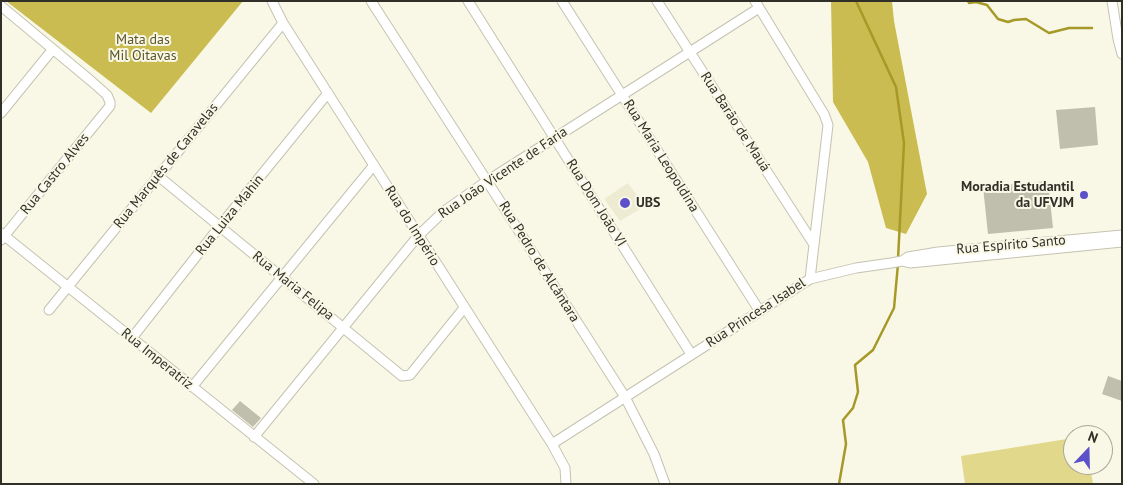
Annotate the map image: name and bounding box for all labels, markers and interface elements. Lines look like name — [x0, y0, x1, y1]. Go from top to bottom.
park label: Mata das Mil Oitavas — [109, 32, 177, 64]
street label: Rua Barão de Mauá — [697, 69, 773, 175]
street label: Rua Maria Leopoldina — [620, 97, 702, 215]
street label: Rua Marquês de Caravelas — [110, 100, 222, 232]
street label: Rua João Vicente de Faria — [435, 124, 571, 222]
street label: Rua Castro Alves — [17, 130, 93, 218]
street label: Rua Dom João VI — [562, 156, 630, 250]
street label: Rua Luiza Mahin — [192, 171, 268, 259]
place label: Moradia Estudantil da UFVJM — [961, 179, 1074, 212]
street label: Rua do Império — [381, 183, 443, 269]
marker: Moradia Estudantil da UFVJM — [1078, 189, 1090, 201]
place label: UBS — [636, 195, 660, 211]
marker: UBS — [618, 196, 632, 210]
street label: Rua Pedro de Alcântara — [495, 198, 583, 326]
street label: Rua Espírito Santo — [956, 232, 1066, 258]
street label: Rua Maria Felipa — [249, 248, 337, 324]
street label: Rua Princesa Isabel — [703, 275, 809, 351]
street label: Rua Imperatriz — [118, 325, 196, 393]
north arrow — [1063, 425, 1113, 475]
text: N — [1085, 427, 1101, 447]

